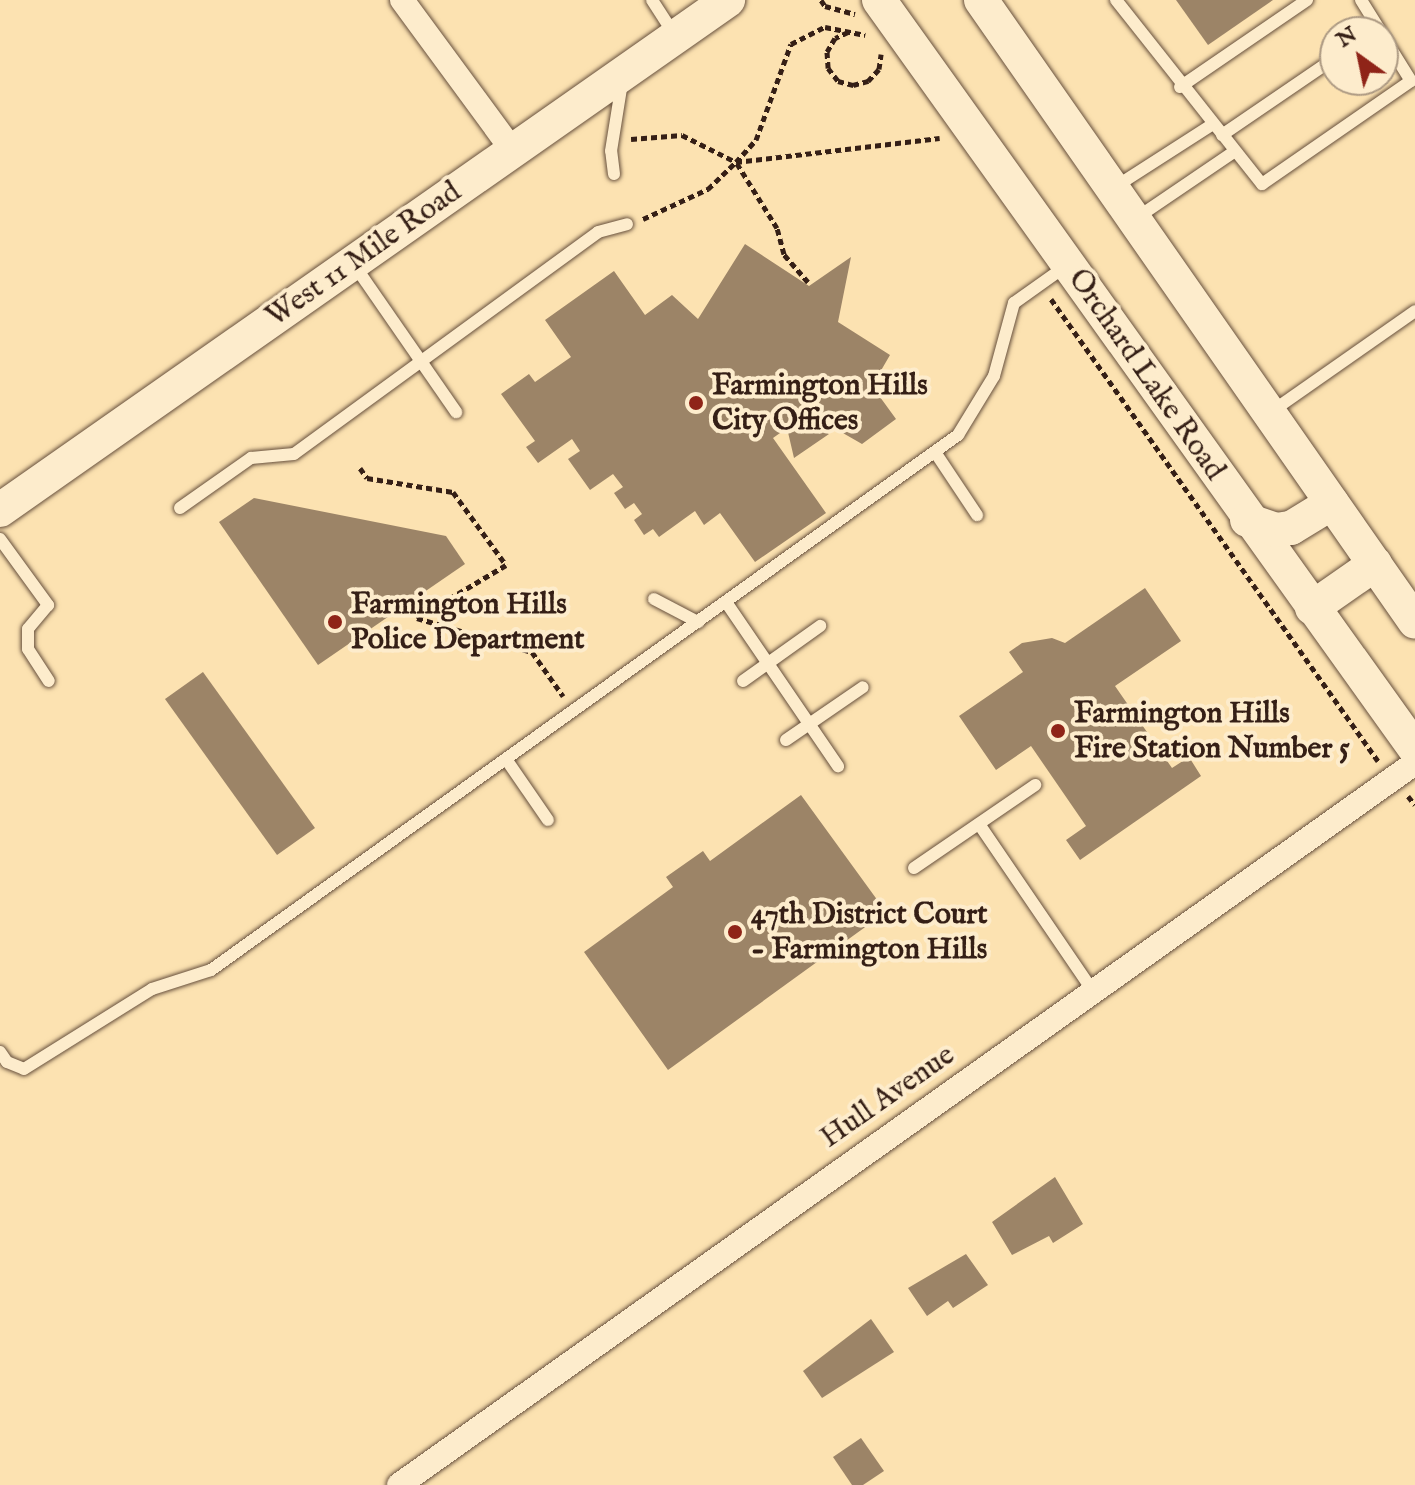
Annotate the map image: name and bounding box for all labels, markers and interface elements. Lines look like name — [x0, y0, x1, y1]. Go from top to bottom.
north arrow — [1319, 16, 1399, 96]
text: N — [1331, 21, 1363, 54]
street label: West 11 Mile Road — [260, 174, 468, 336]
street label: Orchard Lake Road — [1060, 262, 1232, 488]
place label: Farmington Hills City Offices — [712, 368, 928, 438]
marker: Farmington Hills City Offices — [687, 394, 705, 412]
place label: Farmington Hills Police Department — [351, 587, 585, 658]
marker: Farmington Hills Police Department — [326, 613, 344, 631]
place label: Farmington Hills Fire Station Number 5 — [1074, 696, 1350, 766]
marker: Farmington Hills Fire Station Number 5 — [1049, 722, 1067, 740]
place label: 47th District Court - Farmington Hills — [751, 897, 988, 968]
marker: 47th District Court - Farmington Hills — [726, 923, 744, 941]
street label: Hull Avenue — [814, 1038, 962, 1156]

